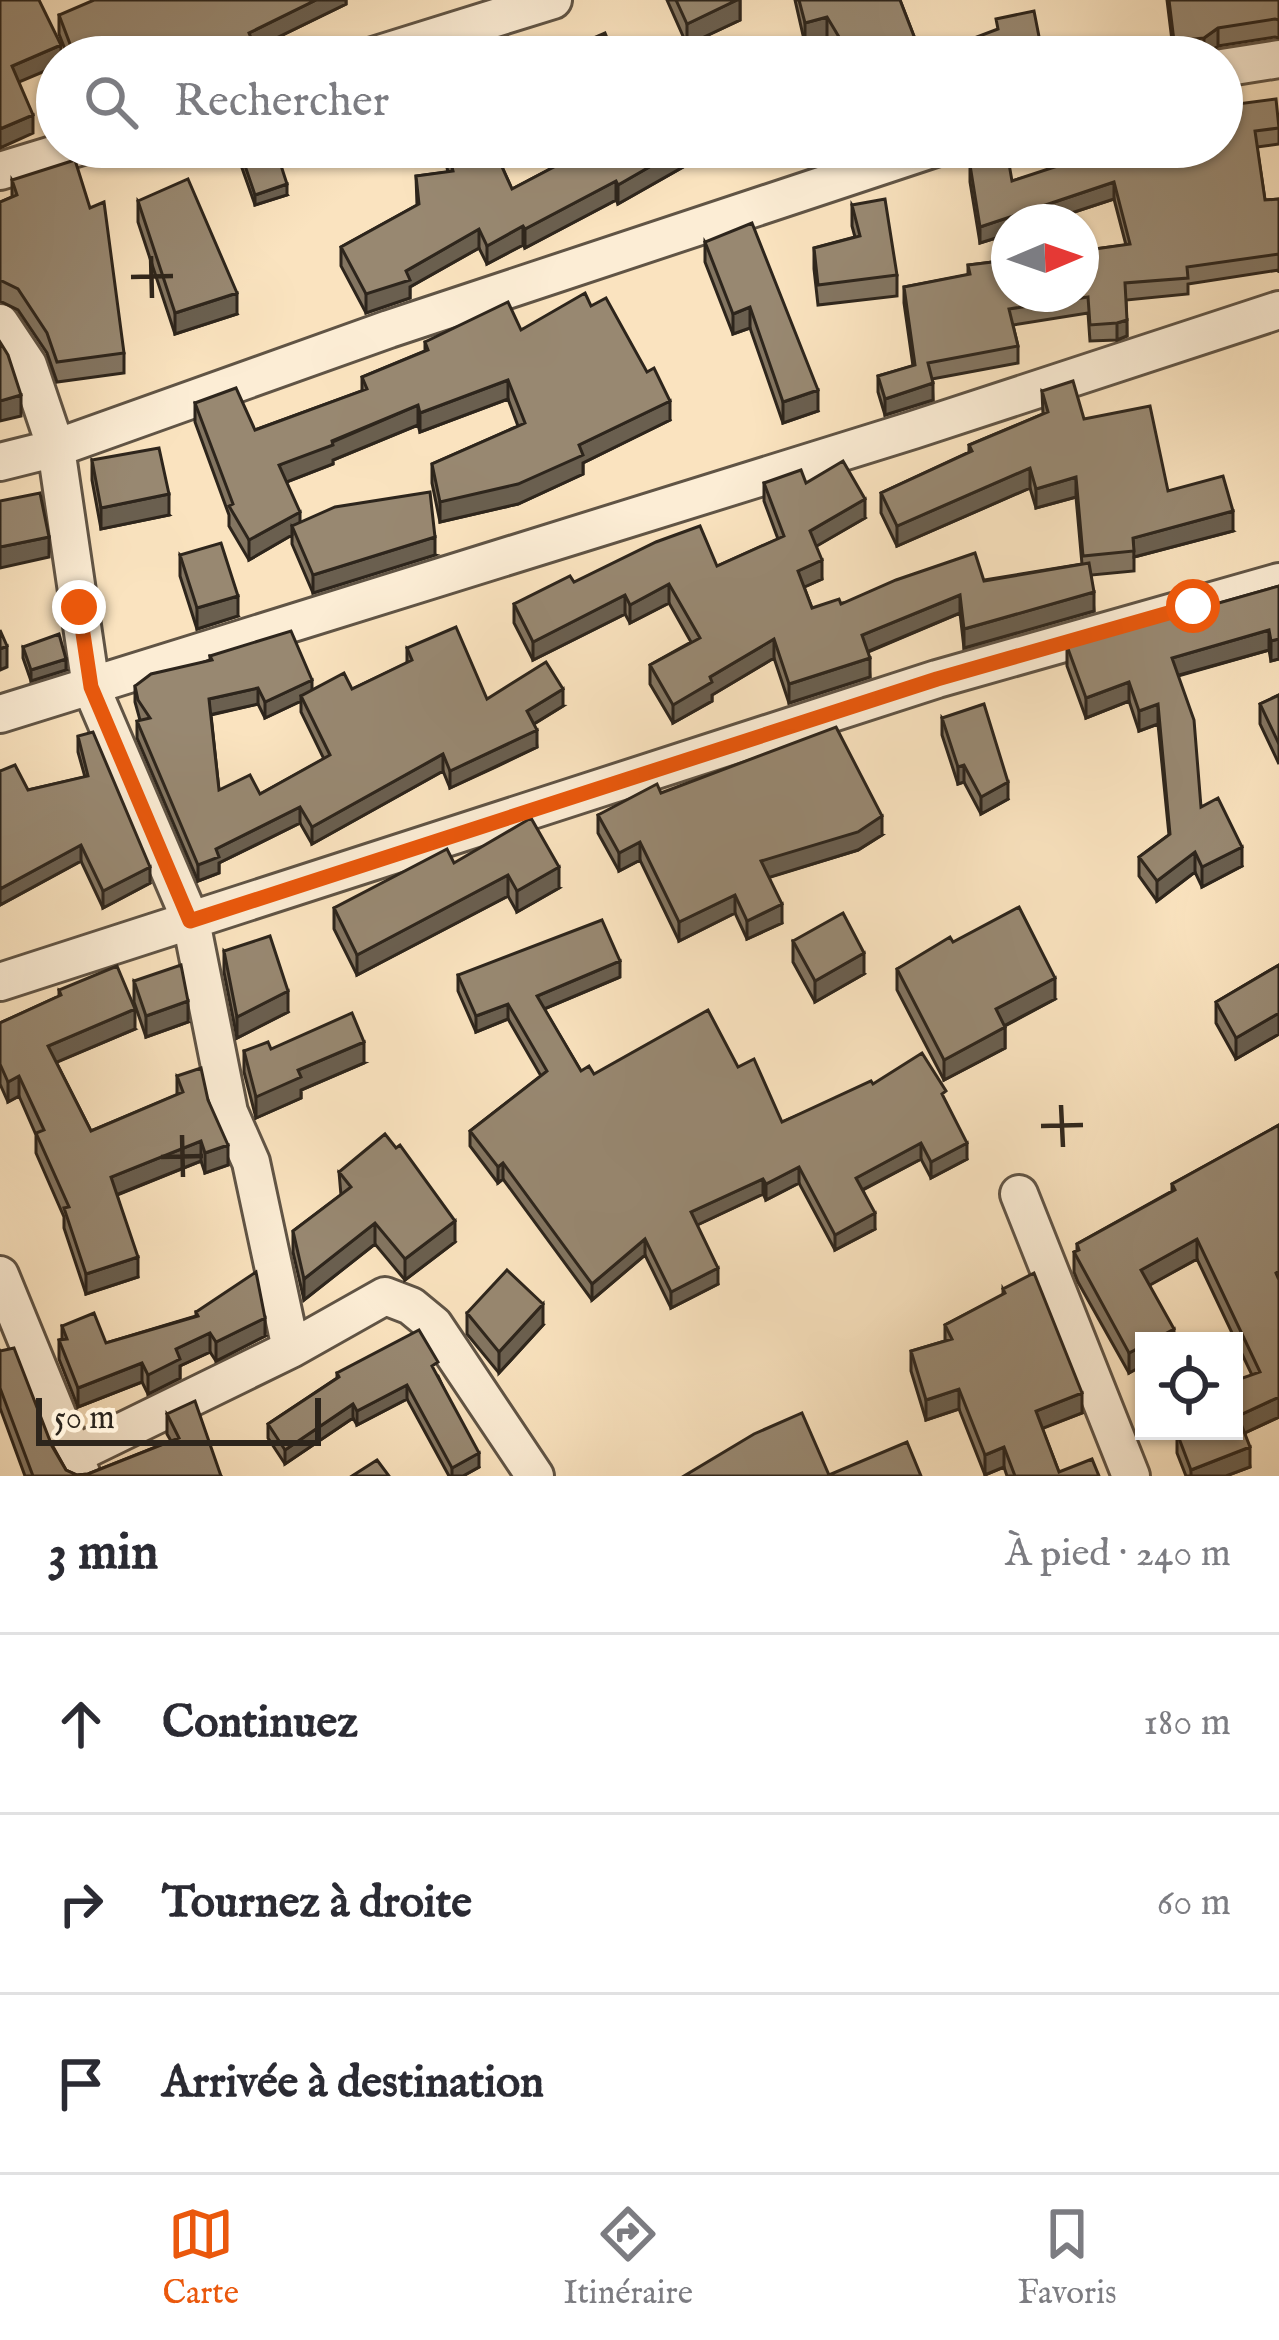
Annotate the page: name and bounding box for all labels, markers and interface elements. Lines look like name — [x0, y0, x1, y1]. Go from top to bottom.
search box — [36, 36, 1243, 168]
icon: search — [78, 69, 144, 135]
text: Rechercher — [174, 74, 389, 131]
north arrow — [991, 204, 1099, 312]
route start — [1166, 579, 1220, 633]
route end — [52, 580, 106, 634]
map controls — [1135, 1332, 1243, 1440]
button: locate — [1135, 1332, 1243, 1440]
scale bar — [36, 1392, 321, 1445]
text: 50 m — [54, 1398, 115, 1440]
text: 3 min — [48, 1522, 158, 1587]
text: À pied · 240 m — [1005, 1530, 1231, 1579]
icon: ahead — [48, 1691, 114, 1757]
text: Continuez — [162, 1695, 358, 1752]
text: 180 m — [1143, 1699, 1231, 1748]
icon: right — [48, 1871, 114, 1937]
text: Tournez à droite — [162, 1875, 472, 1932]
text: 60 m — [1157, 1879, 1231, 1928]
icon: arrive — [48, 2051, 114, 2117]
text: Arrivée à destination — [162, 2055, 544, 2112]
tab: Carte — [162, 2201, 239, 2315]
tab: Itinéraire — [564, 2201, 693, 2315]
tab: Favoris — [1018, 2201, 1117, 2315]

